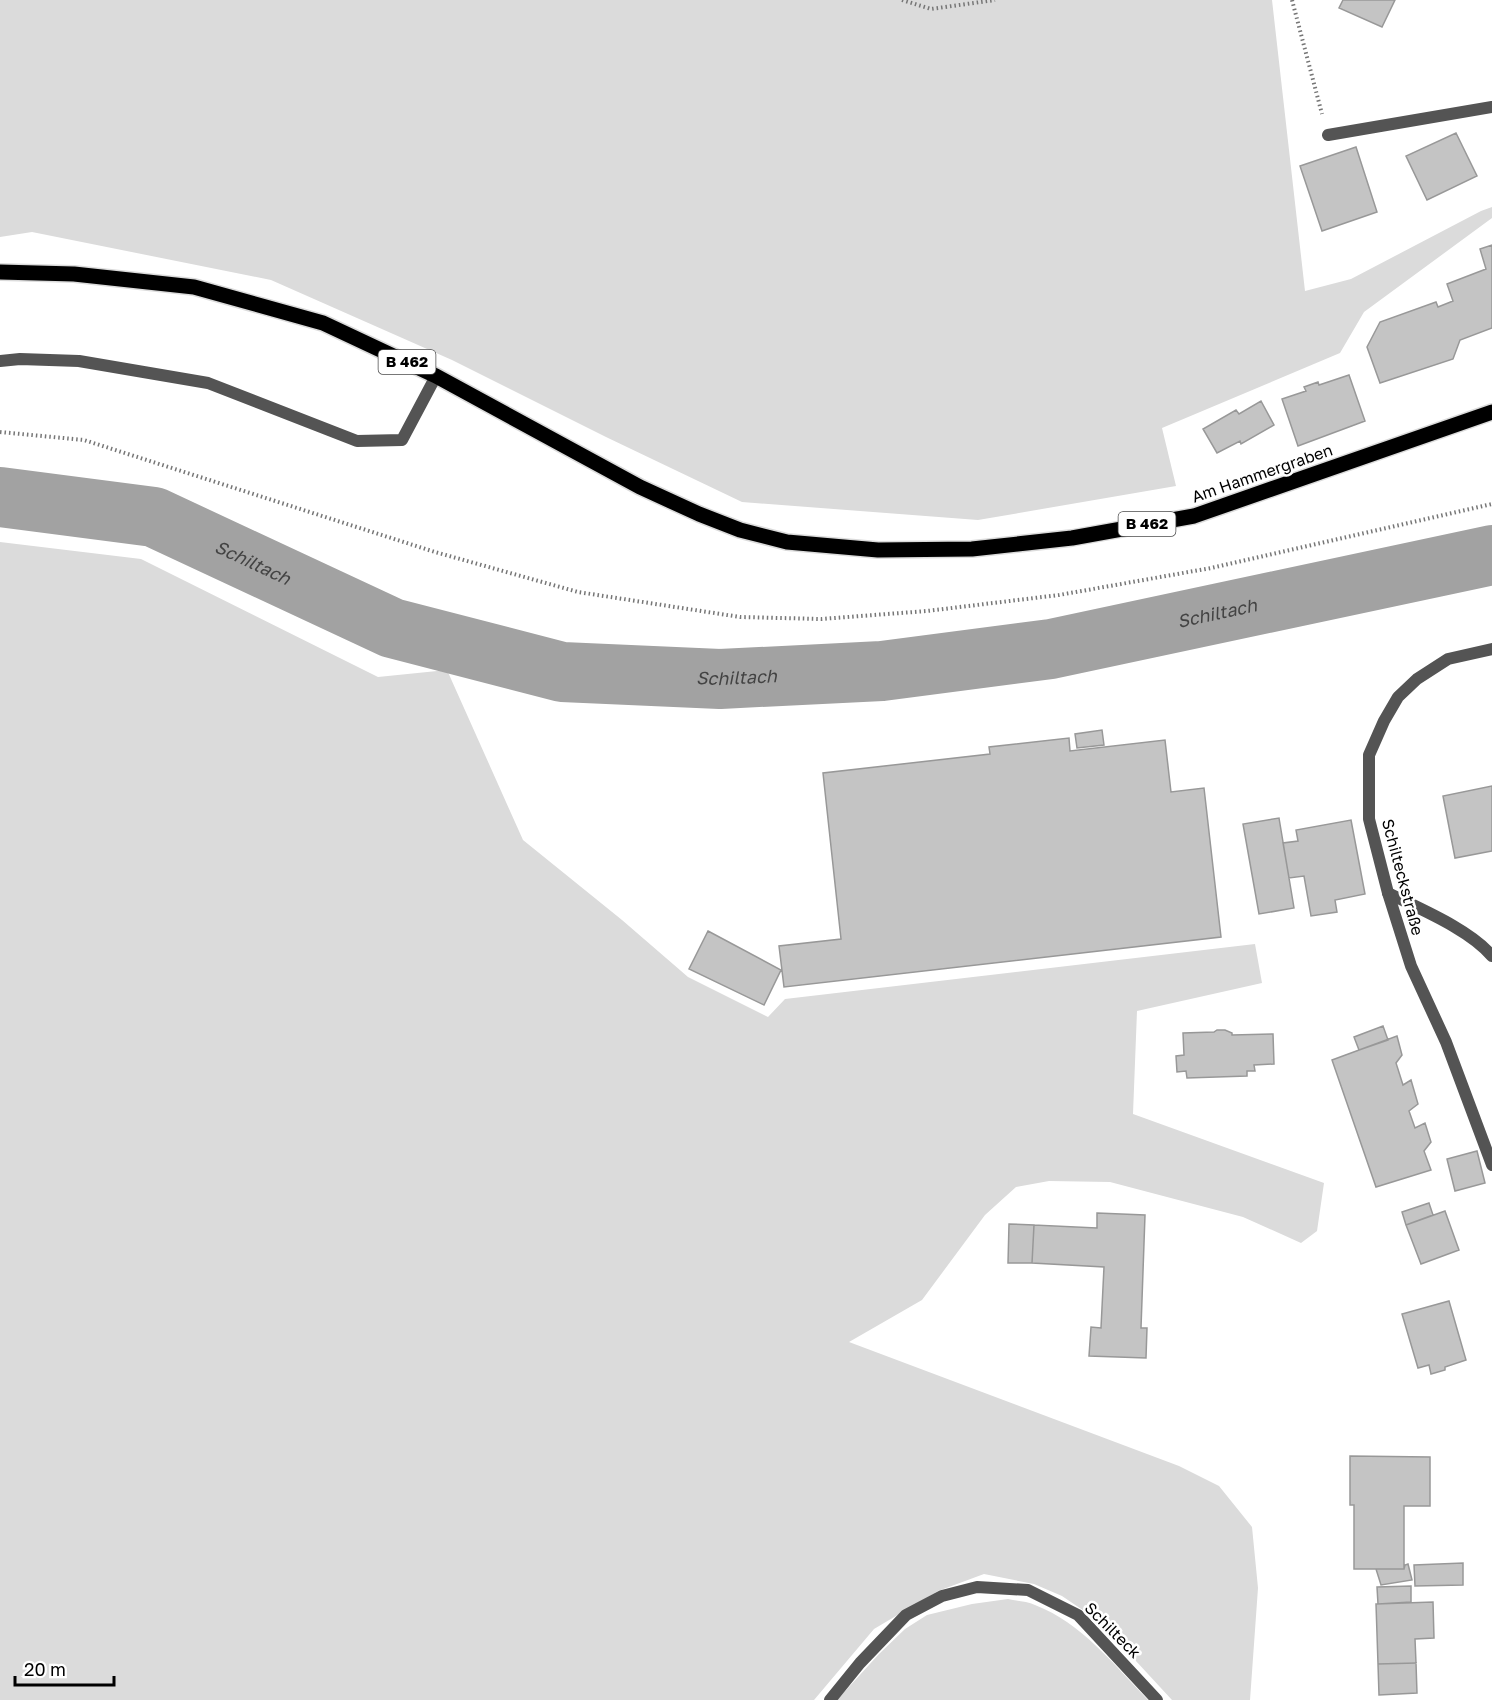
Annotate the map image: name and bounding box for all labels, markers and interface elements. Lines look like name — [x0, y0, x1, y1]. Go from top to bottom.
road number: B 462 — [378, 350, 436, 374]
street label: Am Hammergraben — [1189, 440, 1335, 506]
road number: B 462 — [1118, 512, 1176, 536]
water label: Schiltach — [212, 535, 295, 590]
water label: Schiltach — [1175, 593, 1260, 632]
water label: Schiltach — [695, 664, 778, 689]
street label: Schilteckstraße — [1378, 817, 1428, 937]
street label: Schilteck — [1081, 1598, 1145, 1662]
scale bar — [15, 1649, 114, 1687]
text: 20 m — [24, 1658, 66, 1680]

